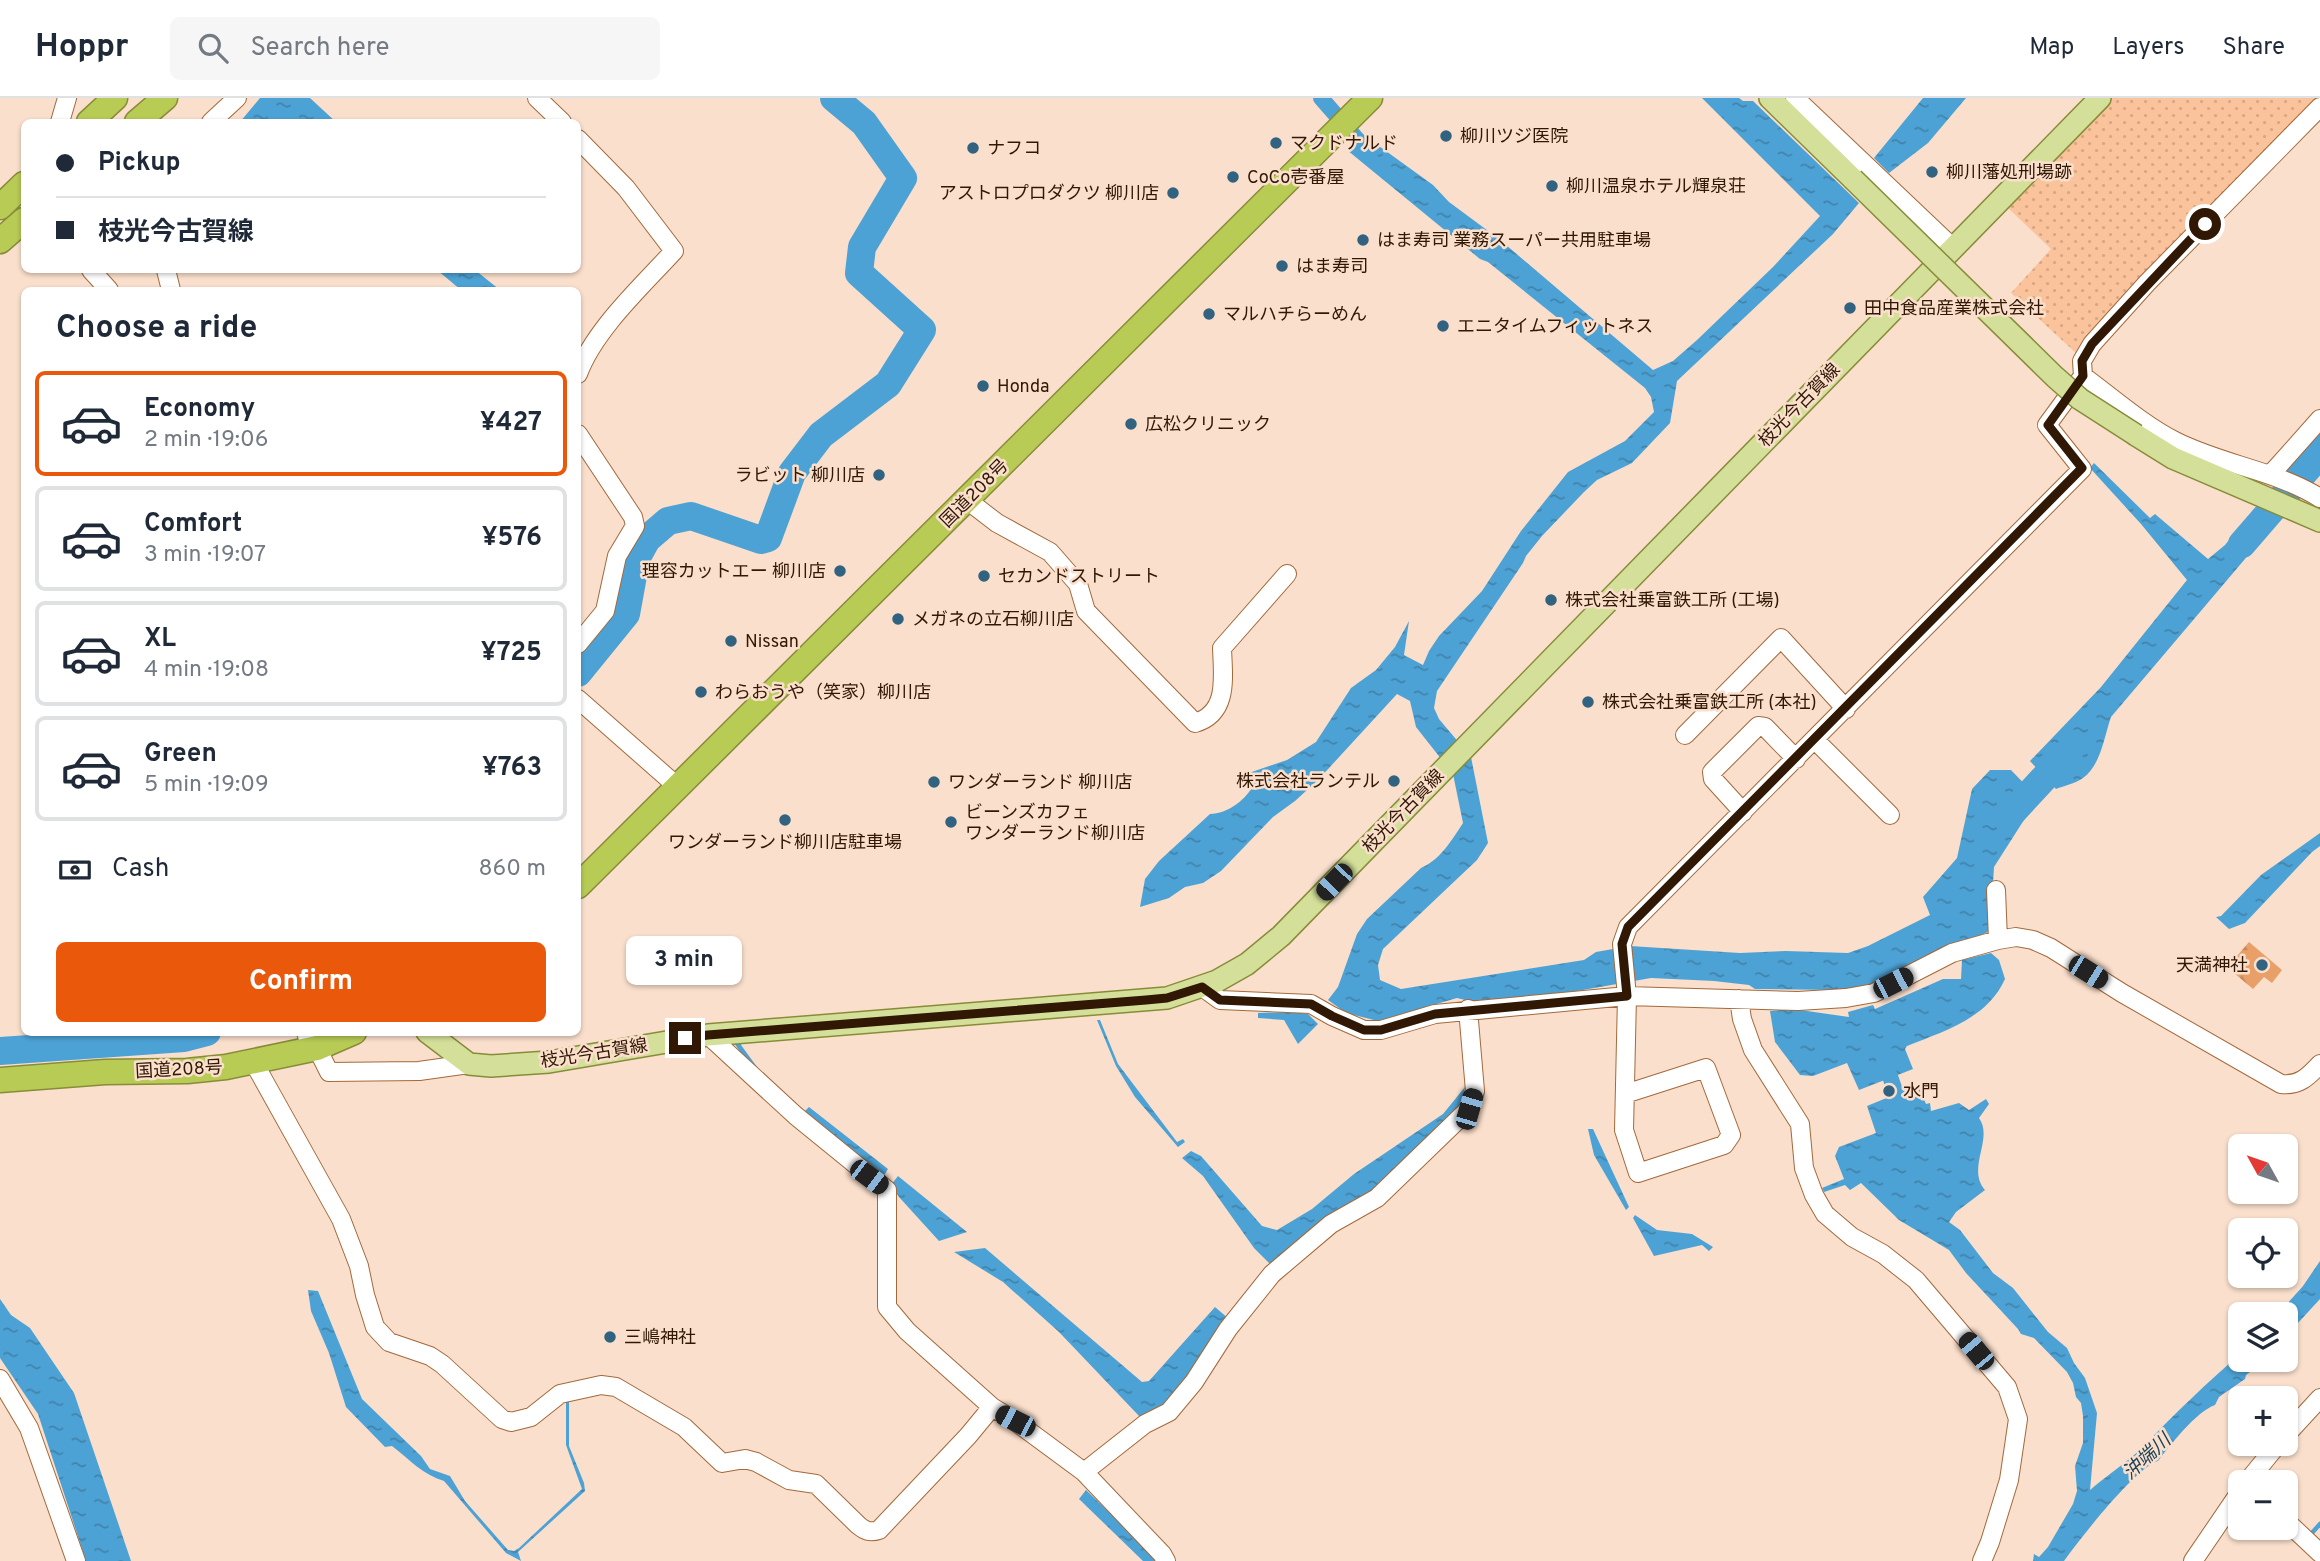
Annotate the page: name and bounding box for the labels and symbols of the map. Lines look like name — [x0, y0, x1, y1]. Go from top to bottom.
place label: 柳川ツジ医院 — [1460, 126, 1568, 149]
marker: 柳川ツジ医院 — [1438, 128, 1454, 144]
place label: マクドナルド — [1290, 133, 1398, 156]
marker: マクドナルド — [1268, 135, 1284, 151]
place label: ナフコ — [987, 138, 1041, 161]
marker: ナフコ — [965, 140, 981, 156]
place label: 柳川藩処刑場跡 — [1946, 162, 2072, 185]
marker: 柳川藩処刑場跡 — [1924, 164, 1940, 180]
place label: CoCo壱番屋 — [1247, 167, 1344, 190]
marker: CoCo壱番屋 — [1225, 169, 1241, 185]
place label: 柳川温泉ホテル輝泉荘 — [1566, 176, 1746, 199]
marker: 柳川温泉ホテル輝泉荘 — [1544, 178, 1560, 194]
place label: アストロプロダクツ 柳川店 — [939, 183, 1159, 206]
marker: アストロプロダクツ 柳川店 — [1165, 185, 1181, 201]
route start — [2189, 208, 2221, 240]
place label: はま寿司 業務スーパー共用駐車場 — [1377, 230, 1651, 253]
marker: はま寿司 業務スーパー共用駐車場 — [1355, 232, 1371, 248]
place label: はま寿司 — [1296, 256, 1368, 279]
marker: はま寿司 — [1274, 258, 1290, 274]
place label: 田中食品産業株式会社 — [1864, 298, 2044, 321]
marker: 田中食品産業株式会社 — [1842, 300, 1858, 316]
place label: マルハチらーめん — [1223, 304, 1367, 327]
marker: マルハチらーめん — [1201, 306, 1217, 322]
place label: エニタイムフィットネス — [1457, 316, 1653, 339]
marker: エニタイムフィットネス — [1435, 318, 1451, 334]
street label: 枝光今古賀線 — [1754, 359, 1846, 453]
place label: Honda — [997, 376, 1050, 399]
marker: Honda — [975, 378, 991, 394]
place label: 広松クリニック — [1145, 414, 1271, 437]
marker: 広松クリニック — [1123, 416, 1139, 432]
street label: 国道208号 — [936, 455, 1014, 533]
place label: ラビット 柳川店 — [735, 465, 865, 488]
marker: ラビット 柳川店 — [871, 467, 887, 483]
place label: 理容カットエー 柳川店 — [642, 561, 826, 584]
marker: 理容カットエー 柳川店 — [832, 563, 848, 579]
place label: セカンドストリート — [998, 566, 1160, 589]
marker: セカンドストリート — [976, 568, 992, 584]
place label: 株式会社乗富鉄工所 (工場) — [1565, 590, 1780, 613]
marker: 株式会社乗富鉄工所 (工場) — [1543, 592, 1559, 608]
place label: メガネの立石柳川店 — [912, 609, 1074, 632]
marker: メガネの立石柳川店 — [890, 611, 906, 627]
place label: Nissan — [745, 631, 799, 654]
marker: Nissan — [723, 633, 739, 649]
place label: わらおうや（笑家）柳川店 — [715, 682, 931, 705]
marker: わらおうや（笑家）柳川店 — [693, 684, 709, 700]
place label: 株式会社乗富鉄工所 (本社) — [1602, 692, 1817, 715]
marker: 株式会社乗富鉄工所 (本社) — [1580, 694, 1596, 710]
street label: 枝光今古賀線 — [1358, 765, 1450, 859]
place label: 株式会社ランテル — [1236, 771, 1380, 794]
place label: ワンダーランド 柳川店 — [948, 772, 1132, 795]
marker: 株式会社ランテル — [1386, 773, 1402, 789]
marker: ワンダーランド 柳川店 — [926, 774, 942, 790]
place label: ビーンズカフェ ワンダーランド柳川店 — [965, 802, 1145, 846]
marker: ワンダーランド柳川店駐車場 — [777, 812, 793, 828]
marker: ビーンズカフェ ワンダーランド柳川店 — [943, 814, 959, 830]
place label: ワンダーランド柳川店駐車場 — [668, 832, 902, 855]
car — [1312, 860, 1357, 904]
callout: 3 min — [627, 936, 743, 986]
car — [2065, 952, 2112, 992]
place label: 天満神社 — [2176, 955, 2248, 978]
marker: 天満神社 — [2254, 957, 2270, 973]
car — [1870, 964, 1917, 1002]
route end — [669, 1022, 701, 1054]
street label: 枝光今古賀線 — [539, 1035, 649, 1074]
street label: 国道208号 — [135, 1057, 223, 1084]
place label: 水門 — [1903, 1081, 1939, 1104]
marker: 水門 — [1881, 1083, 1897, 1099]
car — [1454, 1086, 1485, 1132]
north arrow — [2228, 1134, 2298, 1204]
car — [846, 1156, 893, 1198]
place label: 三嶋神社 — [624, 1327, 696, 1350]
car — [1955, 1328, 1998, 1374]
marker: 三嶋神社 — [602, 1329, 618, 1345]
car — [992, 1402, 1039, 1440]
water label: 沖端川 — [2118, 1428, 2178, 1486]

